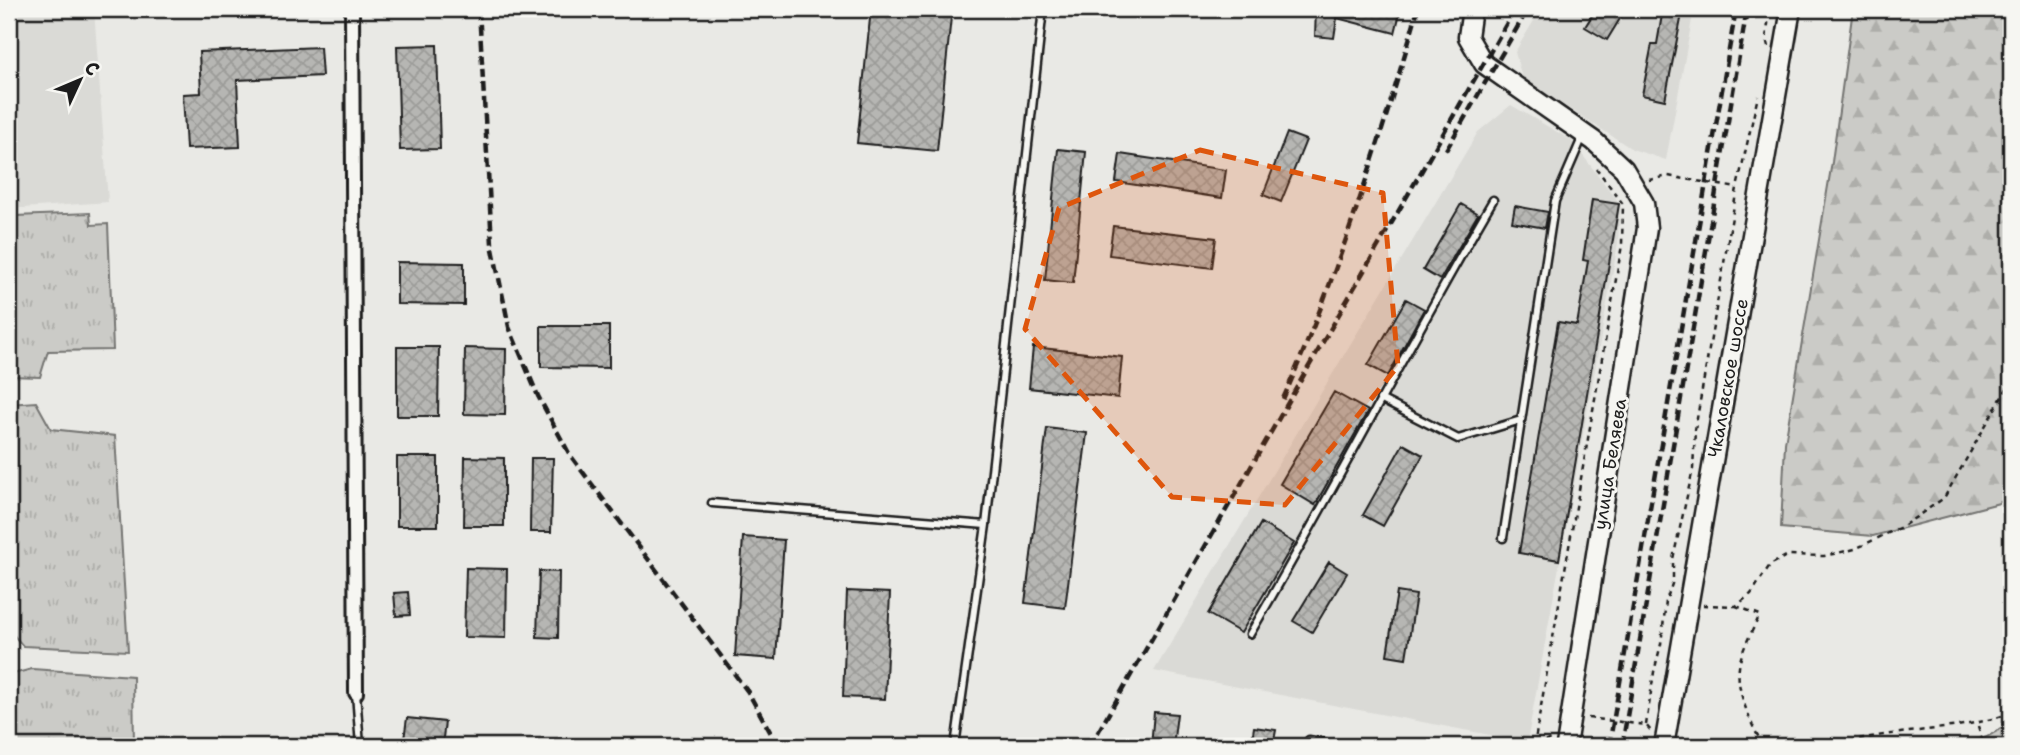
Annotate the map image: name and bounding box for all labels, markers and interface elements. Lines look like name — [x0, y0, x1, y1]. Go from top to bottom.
north arrow — [46, 46, 116, 116]
text: С — [79, 56, 105, 81]
street label: Чкаловское шоссе — [1702, 296, 1754, 460]
street label: улица Беляева — [1588, 397, 1632, 531]

